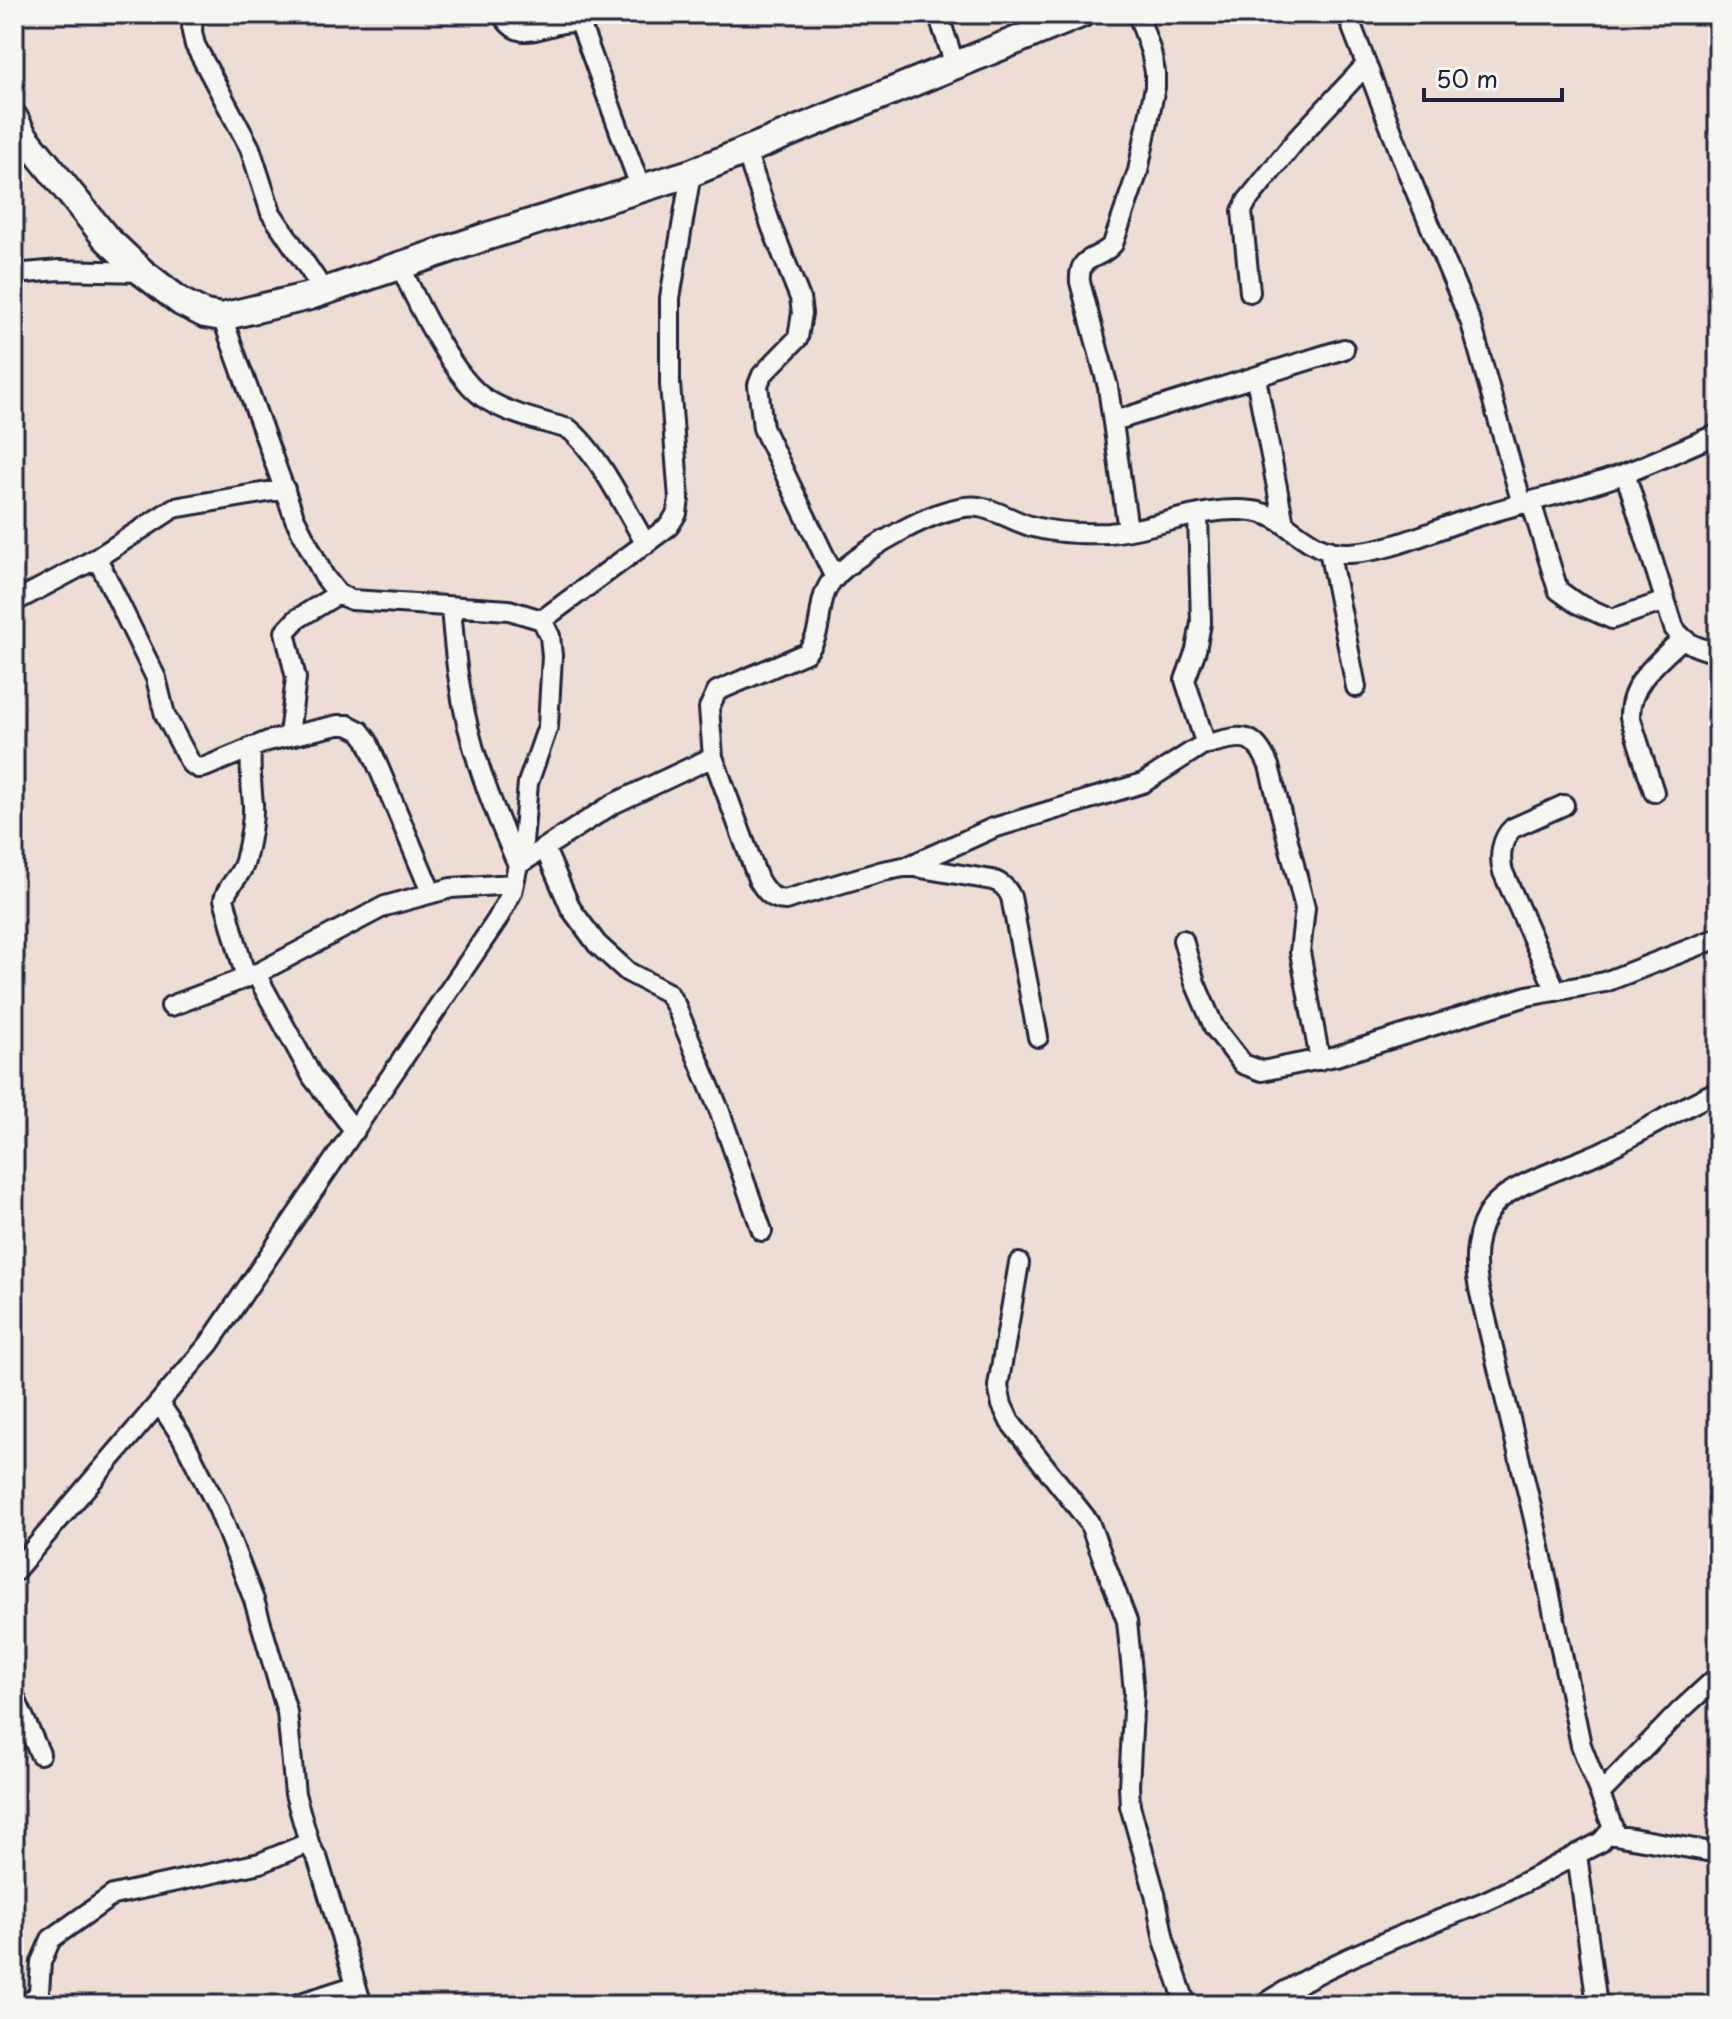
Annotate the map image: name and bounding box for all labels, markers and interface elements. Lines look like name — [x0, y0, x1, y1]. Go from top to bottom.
scale bar — [1424, 52, 1562, 102]
text: 50 m — [1436, 60, 1498, 96]

